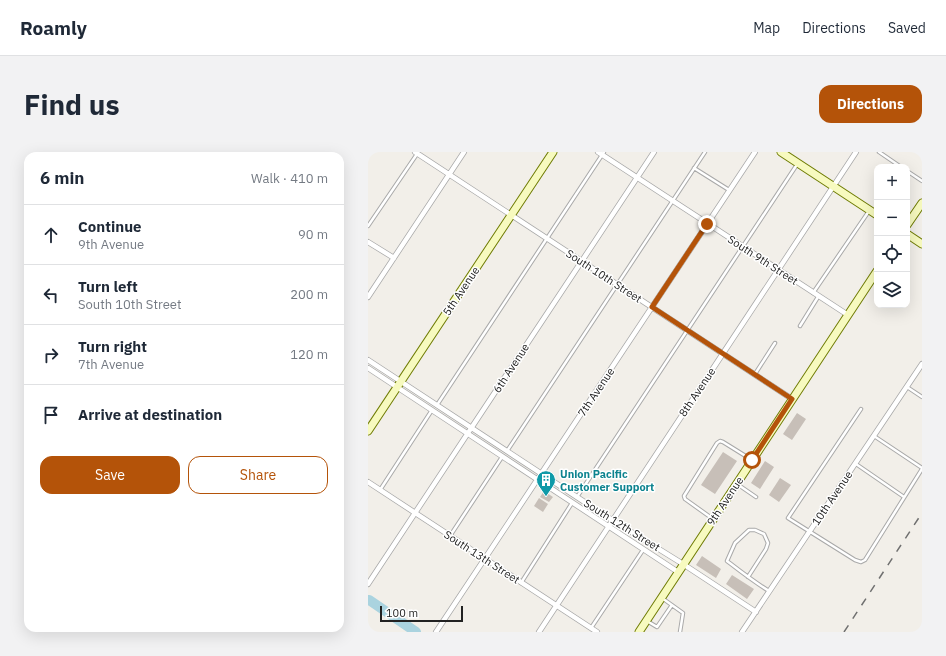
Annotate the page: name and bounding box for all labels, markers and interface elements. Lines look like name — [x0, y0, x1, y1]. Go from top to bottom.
text: Roamly — [20, 16, 87, 40]
text: Map — [753, 19, 780, 37]
text: Directions — [802, 19, 866, 37]
text: Saved — [888, 19, 926, 37]
button: Directions — [819, 85, 922, 123]
text: Find us — [24, 86, 120, 123]
map controls — [874, 164, 910, 308]
button: + — [874, 164, 910, 200]
text: 6 min — [40, 167, 84, 189]
text: Walk · 410 m — [251, 170, 328, 187]
button: − — [874, 200, 910, 236]
route end — [698, 215, 716, 233]
text: Continue — [78, 217, 142, 236]
icon: ahead — [40, 224, 62, 246]
text: 90 m — [298, 226, 328, 243]
street label: South 9th Street — [725, 232, 801, 288]
text: 9th Avenue — [78, 236, 144, 253]
button: locate — [874, 236, 910, 272]
street label: South 10th Street — [563, 246, 645, 306]
street label: 5th Avenue — [440, 264, 482, 318]
button: layers — [874, 272, 910, 308]
text: Turn left — [78, 277, 138, 296]
icon: left — [40, 284, 62, 306]
text: 200 m — [290, 286, 328, 303]
text: South 10th Street — [78, 296, 182, 313]
text: Turn right — [78, 337, 147, 356]
street label: 6th Avenue — [490, 341, 532, 395]
icon: right — [40, 344, 62, 366]
text: 120 m — [290, 346, 328, 363]
text: 7th Avenue — [78, 356, 144, 373]
street label: 7th Avenue — [575, 365, 617, 419]
street label: 8th Avenue — [676, 365, 718, 419]
icon: arrive — [40, 404, 62, 426]
text: Arrive at destination — [78, 405, 222, 424]
route start — [743, 451, 761, 469]
button: Save — [40, 456, 180, 494]
button: Share — [188, 456, 328, 494]
place label: Union Pacific Customer Support — [560, 467, 654, 494]
street label: 10th Avenue — [809, 468, 855, 528]
building icon: Union Pacific Customer Support — [535, 469, 557, 497]
street label: 9th Avenue — [704, 474, 746, 528]
street label: South 12th Street — [581, 496, 663, 554]
street label: South 13th Street — [441, 527, 523, 587]
scale bar — [380, 604, 463, 623]
text: 100 m — [386, 606, 418, 620]

